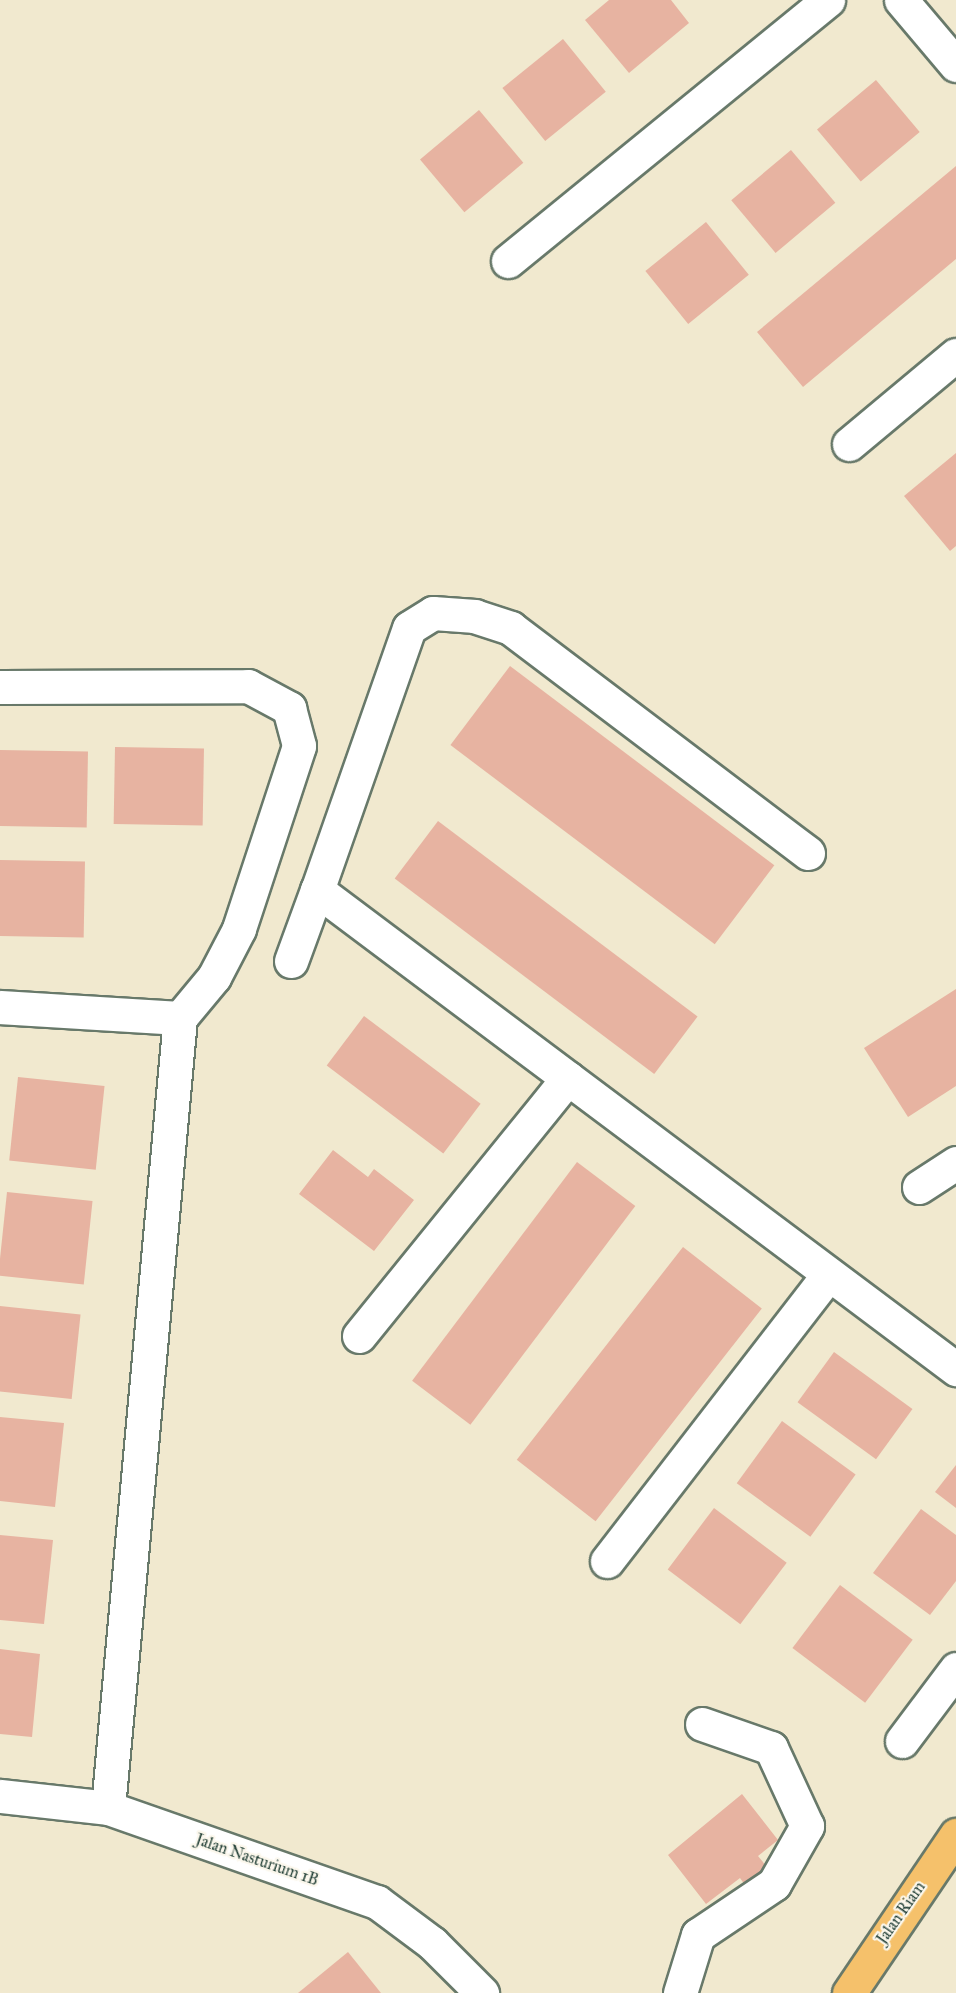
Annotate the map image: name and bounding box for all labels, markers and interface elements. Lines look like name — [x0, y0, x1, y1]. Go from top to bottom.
street label: Jalan Nasturium 1B — [193, 1830, 321, 1890]
street label: Jalan Riam — [873, 1878, 929, 1948]

